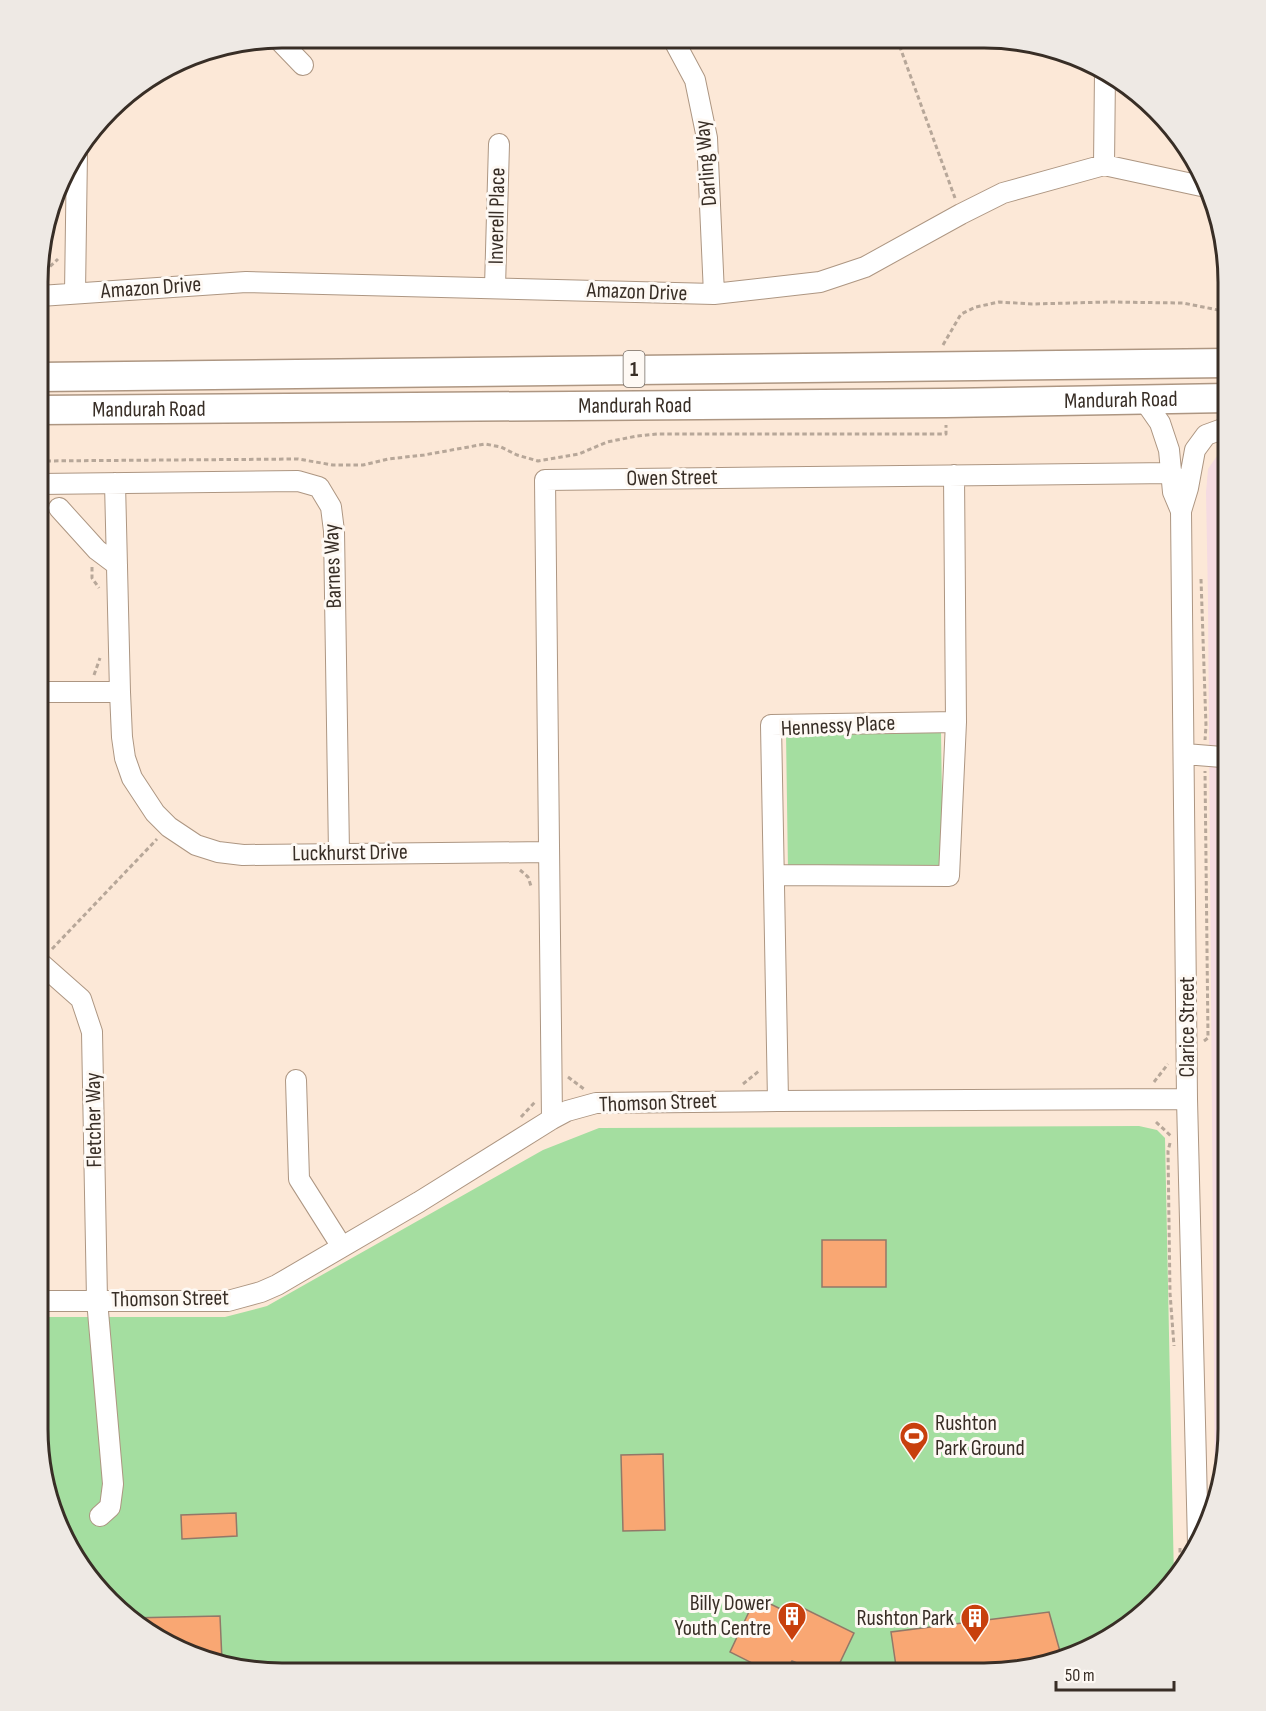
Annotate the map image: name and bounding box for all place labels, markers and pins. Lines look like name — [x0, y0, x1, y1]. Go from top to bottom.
place label: Rushton Park Ground — [935, 1410, 1025, 1462]
sports icon: Rushton Park Ground — [898, 1420, 930, 1462]
place label: Billy Dower Youth Centre — [675, 1590, 771, 1642]
building icon: Billy Dower Youth Centre — [776, 1600, 808, 1642]
building icon: Rushton Park — [959, 1602, 991, 1644]
place label: Rushton Park — [856, 1605, 955, 1632]

